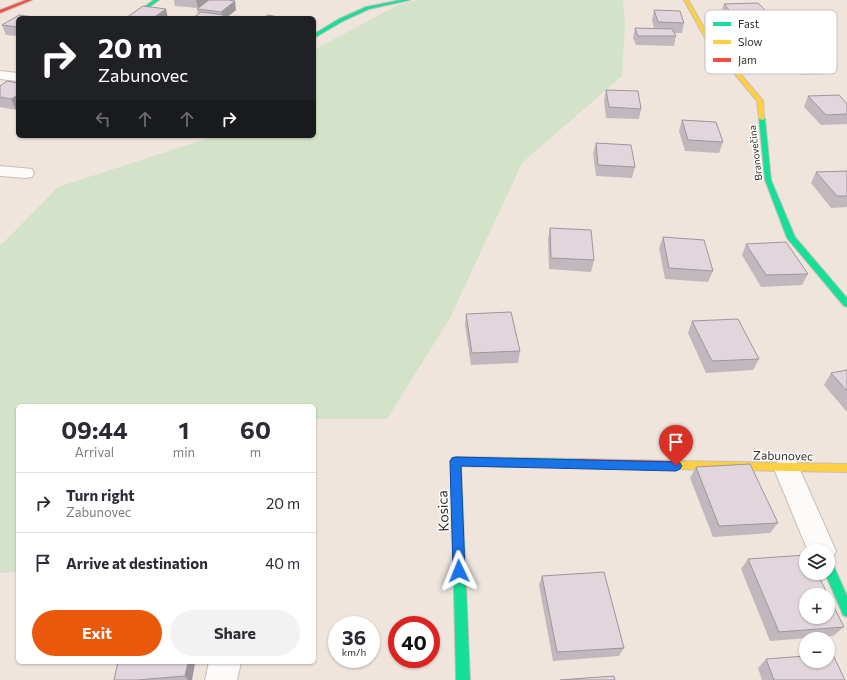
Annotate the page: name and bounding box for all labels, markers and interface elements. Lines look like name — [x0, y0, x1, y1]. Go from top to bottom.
legend — [705, 10, 837, 74]
text: Fast — [738, 17, 760, 30]
text: 20 m — [98, 30, 162, 64]
icon: right — [32, 32, 84, 84]
text: Slow — [738, 35, 763, 48]
text: Jam — [738, 53, 757, 67]
text: Zabunovec — [98, 64, 188, 86]
icon: left — [92, 108, 114, 130]
icon: ahead — [134, 108, 156, 130]
icon: ahead — [176, 108, 198, 130]
icon: right — [218, 108, 240, 130]
street label: Branovečina — [746, 125, 764, 181]
text: 09:44 — [61, 415, 128, 444]
text: 1 — [178, 415, 189, 444]
text: 60 — [240, 415, 271, 444]
pin — [659, 425, 693, 466]
icon: arrive — [665, 431, 687, 453]
text: Arrival — [75, 444, 114, 460]
text: min — [173, 444, 195, 460]
text: m — [250, 444, 261, 460]
street label: Zabunovec — [753, 447, 813, 463]
text: Turn right — [66, 486, 135, 504]
street label: Kosica — [433, 490, 452, 532]
icon: right — [32, 492, 54, 514]
text: 20 m — [266, 494, 300, 512]
text: Zabunovec — [66, 504, 131, 520]
map controls — [799, 544, 835, 668]
button: layers — [799, 544, 835, 580]
position arrow — [438, 550, 480, 592]
icon: arrive — [32, 552, 54, 574]
text: Arrive at destination — [66, 554, 208, 572]
text: 40 m — [265, 554, 300, 572]
button: + — [799, 588, 835, 624]
button: Exit — [32, 610, 162, 656]
button: Share — [170, 610, 300, 656]
speed limit sign: 40 — [388, 616, 440, 668]
text: 36 — [342, 625, 366, 649]
button: − — [799, 632, 835, 668]
text: km/h — [342, 646, 366, 658]

